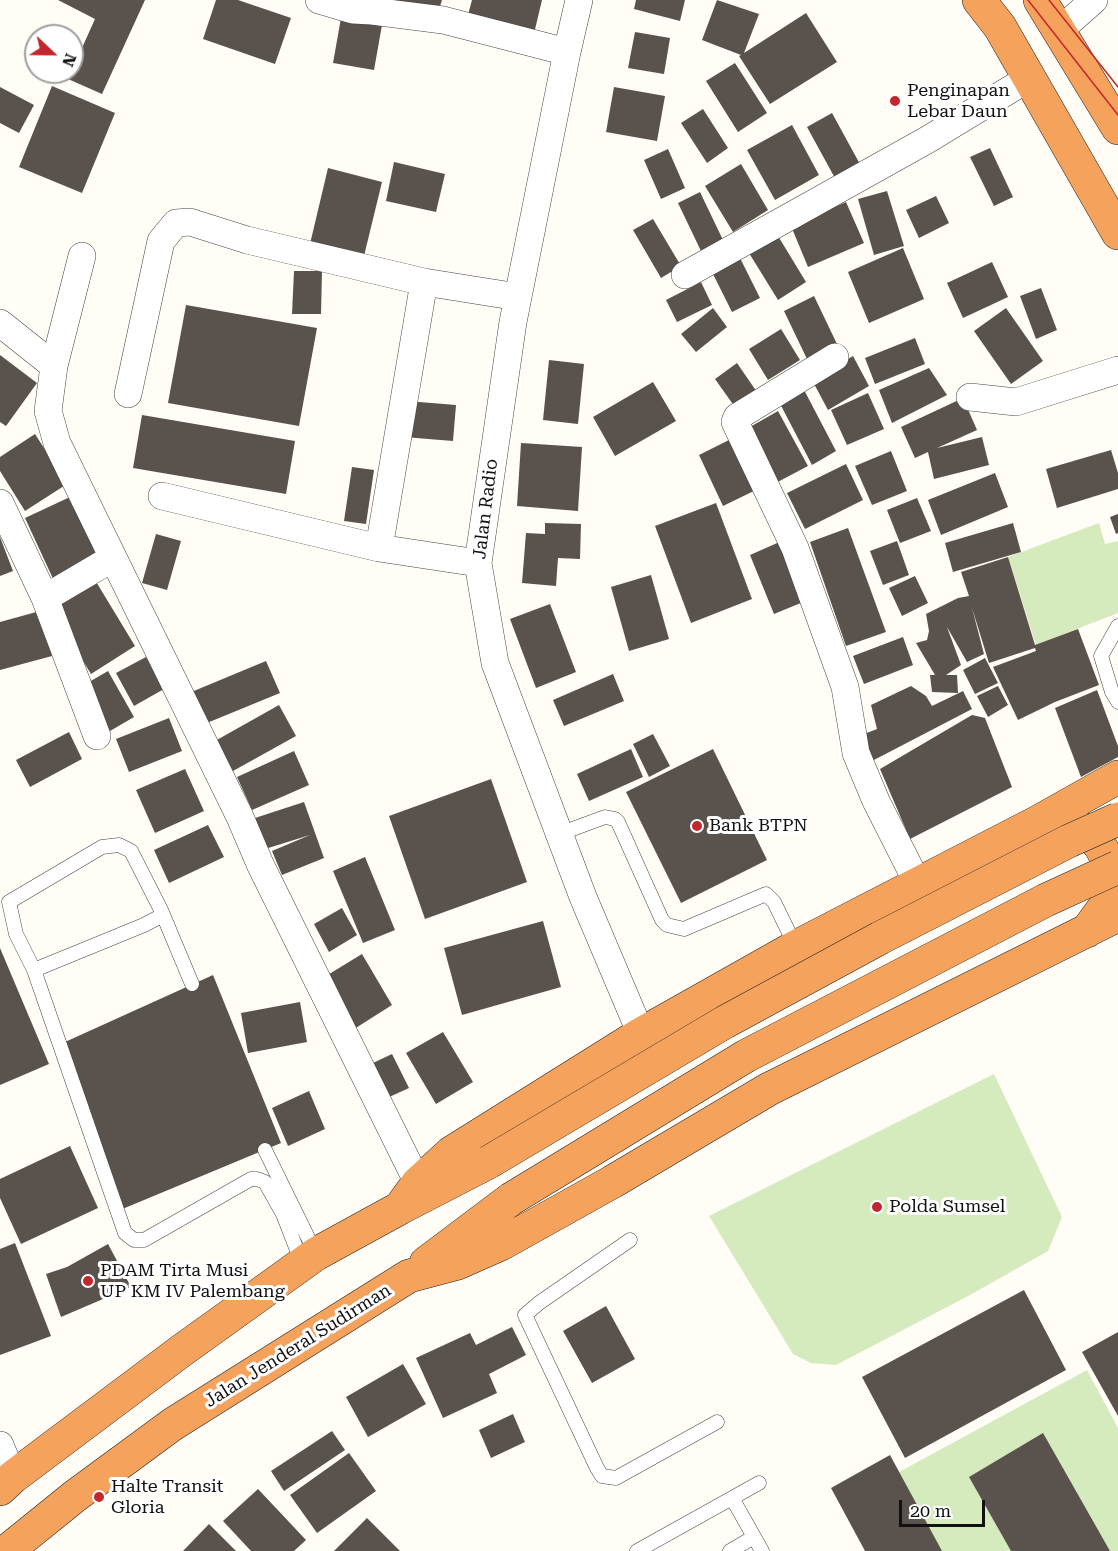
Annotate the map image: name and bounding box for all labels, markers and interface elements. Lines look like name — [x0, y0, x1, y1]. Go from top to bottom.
north arrow — [24, 24, 84, 84]
text: N — [58, 51, 80, 69]
place label: Penginapan Lebar Daun — [907, 80, 1010, 122]
marker: Penginapan Lebar Daun — [888, 94, 902, 108]
street label: Jalan Radio — [469, 457, 503, 561]
place label: Bank BTPN — [709, 815, 808, 837]
marker: Bank BTPN — [690, 819, 704, 833]
place label: Polda Sumsel — [889, 1196, 1005, 1218]
marker: Polda Sumsel — [870, 1200, 884, 1214]
place label: PDAM Tirta Musi UP KM IV Palembang — [100, 1260, 285, 1302]
marker: PDAM Tirta Musi UP KM IV Palembang — [81, 1274, 95, 1288]
street label: Jalan Jenderal Sudirman — [201, 1280, 395, 1412]
place label: Halte Transit Gloria — [111, 1476, 224, 1518]
scale bar — [902, 1488, 988, 1526]
marker: Halte Transit Gloria — [92, 1490, 106, 1504]
text: 20 m — [910, 1500, 951, 1521]

